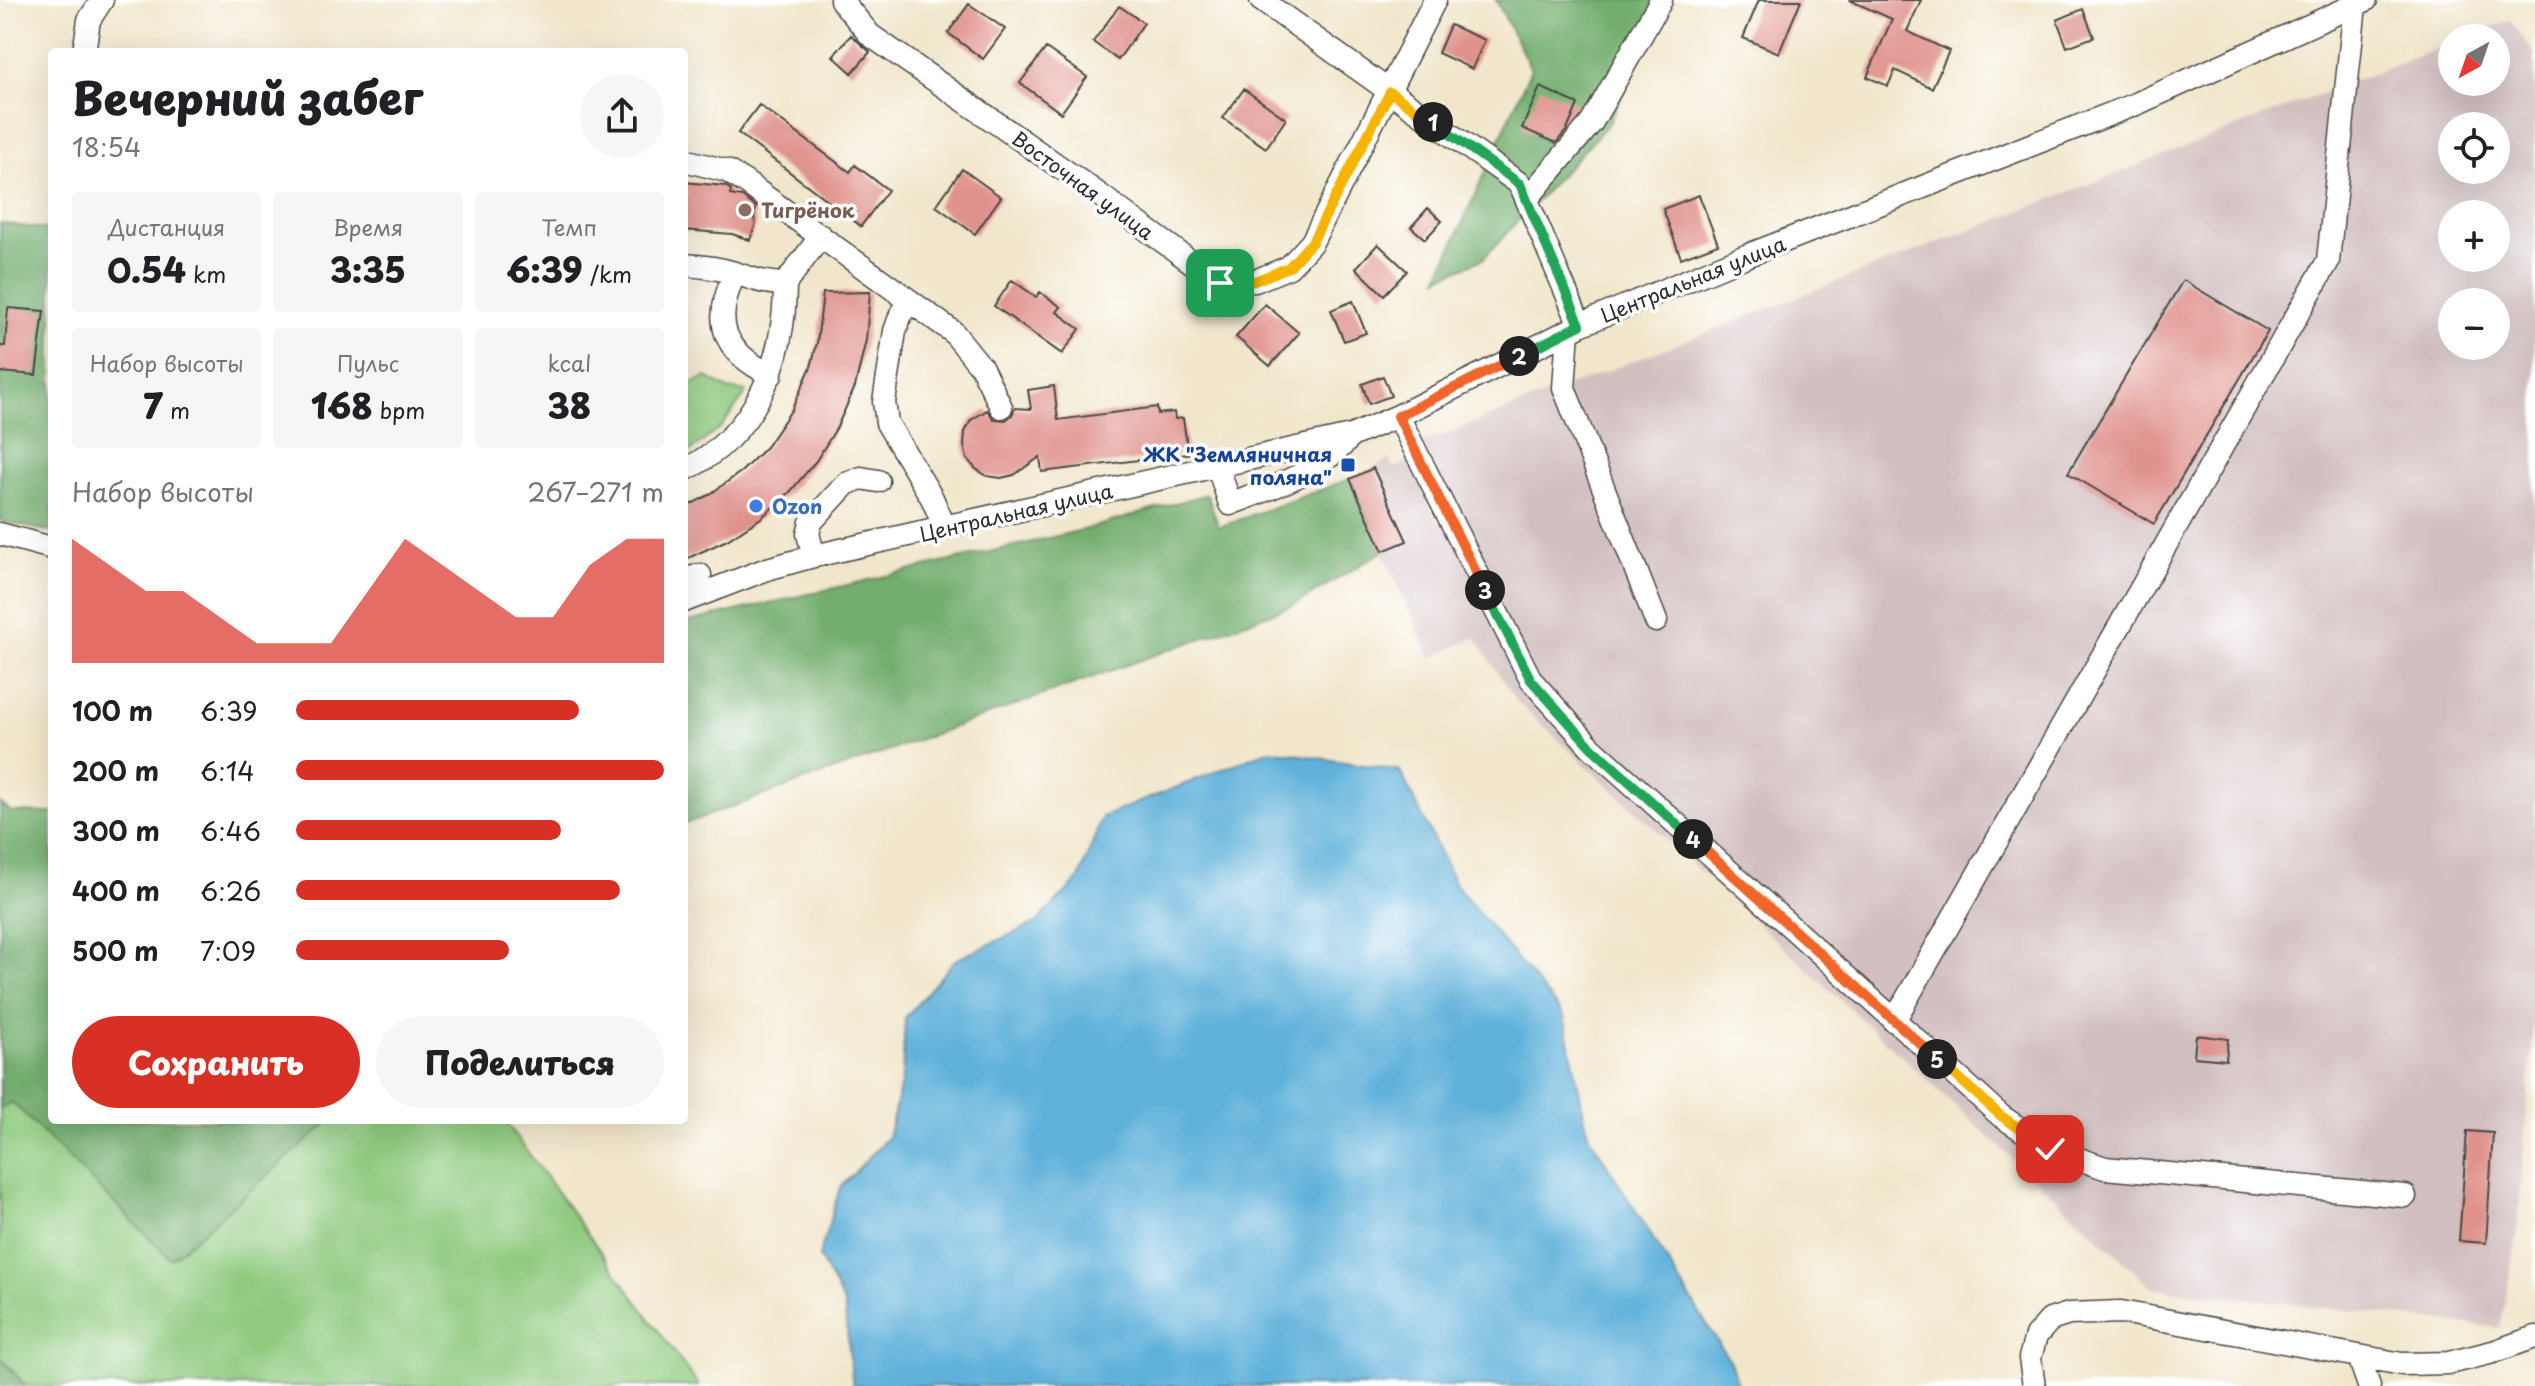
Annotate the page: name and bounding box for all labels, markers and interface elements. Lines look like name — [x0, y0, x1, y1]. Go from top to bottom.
north arrow — [2438, 24, 2510, 96]
map controls — [2438, 24, 2510, 360]
text: Вечерний забег — [72, 64, 423, 130]
button: share — [580, 74, 664, 158]
pin: 1 — [1413, 102, 1453, 142]
text: 1 — [1428, 105, 1438, 138]
button: locate — [2438, 112, 2510, 184]
street label: Восточная улица — [1006, 123, 1160, 247]
text: 18:54 — [72, 127, 141, 166]
place label: Тигрёнок — [761, 195, 855, 225]
button: + — [2438, 200, 2510, 272]
marker: Тигрёнок — [736, 201, 754, 219]
text: Дистанция — [108, 210, 225, 243]
text: Время — [333, 210, 403, 243]
text: Темп — [542, 210, 597, 243]
street label: Центральная улица — [1596, 228, 1790, 330]
text: 0.54 — [107, 243, 186, 295]
text: 3:35 — [330, 243, 406, 295]
text: 6:39 — [507, 243, 583, 295]
pin — [1186, 249, 1254, 317]
text: km — [186, 257, 226, 290]
text: /km — [583, 257, 632, 290]
icon: arrive — [1198, 261, 1242, 305]
button: − — [2438, 288, 2510, 360]
pin: 2 — [1499, 336, 1539, 376]
text: 2 — [1511, 339, 1527, 372]
text: Набор высоты — [90, 346, 244, 379]
text: Пульс — [337, 346, 399, 379]
text: kcal — [547, 346, 591, 379]
text: 7 — [143, 379, 163, 431]
text: 168 — [311, 379, 373, 431]
text: 38 — [548, 379, 591, 431]
text: m — [163, 393, 190, 426]
text: bpm — [373, 393, 425, 426]
place label: ЖК "Земляничная поляна" — [1143, 439, 1332, 492]
marker: ЖК "Земляничная поляна" — [1339, 456, 1357, 474]
text: Набор высоты — [72, 472, 254, 511]
text: 267–271 m — [527, 472, 664, 511]
street label: Центральная улица — [917, 475, 1116, 549]
place label: Ozon — [772, 491, 822, 521]
marker: Ozon — [747, 497, 765, 515]
pin: 3 — [1465, 570, 1505, 610]
text: 3 — [1478, 573, 1492, 606]
text: 100 m — [72, 691, 153, 730]
text: 6:39 — [200, 691, 258, 730]
text: 200 m — [72, 751, 159, 790]
text: 6:14 — [200, 751, 255, 790]
text: 300 m — [72, 811, 160, 850]
text: 6:46 — [200, 811, 261, 850]
pin: 4 — [1673, 819, 1713, 859]
text: 4 — [1686, 822, 1700, 855]
text: 400 m — [72, 871, 160, 910]
text: 6:26 — [200, 871, 261, 910]
text: 500 m — [72, 931, 158, 970]
text: 7:09 — [200, 931, 256, 970]
button: Сохранить — [72, 1016, 360, 1108]
button: Поделиться — [376, 1016, 664, 1108]
pin: 5 — [1917, 1039, 1957, 1079]
text: 5 — [1930, 1042, 1944, 1075]
pin — [2016, 1115, 2084, 1183]
icon: check — [2028, 1127, 2072, 1171]

